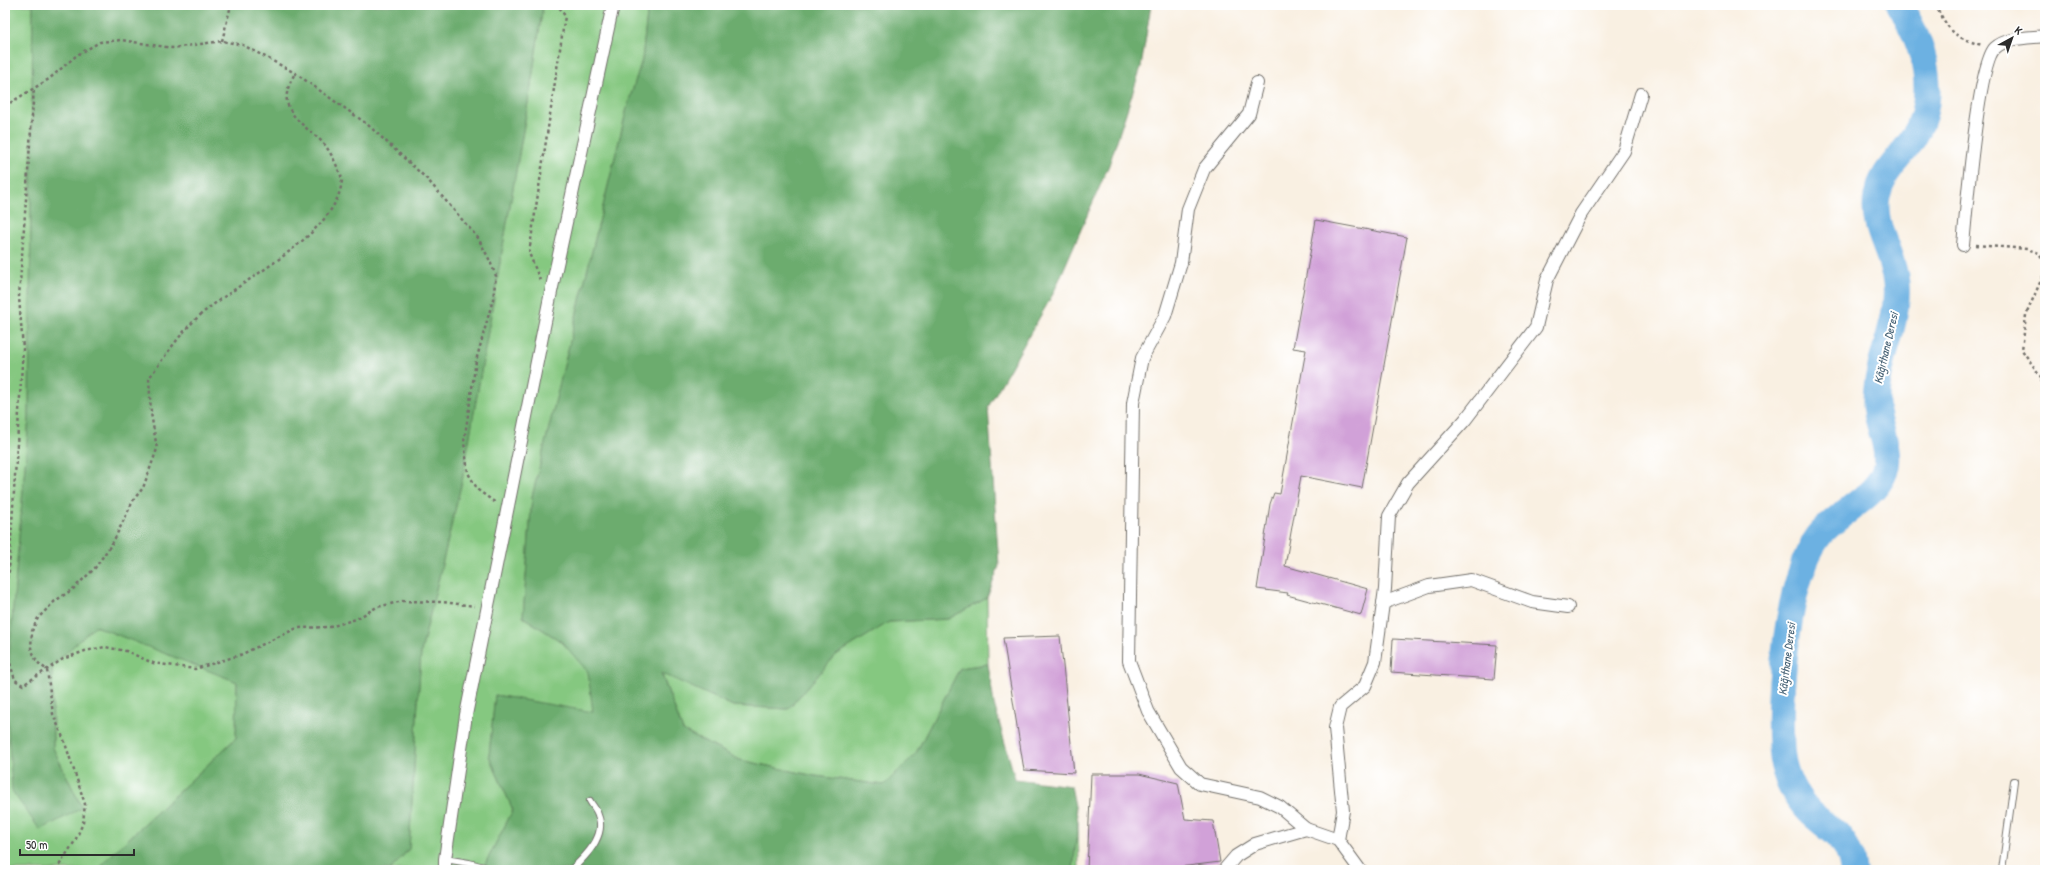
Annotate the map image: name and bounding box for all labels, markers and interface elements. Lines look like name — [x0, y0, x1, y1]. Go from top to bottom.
north arrow — [1992, 18, 2032, 58]
text: K — [2012, 23, 2025, 38]
water label: Kâğıthane Deresi — [1869, 309, 1902, 385]
water label: Kâğıthane Deresi — [1774, 620, 1800, 696]
scale bar — [20, 831, 134, 857]
text: 50 m — [26, 836, 47, 853]

